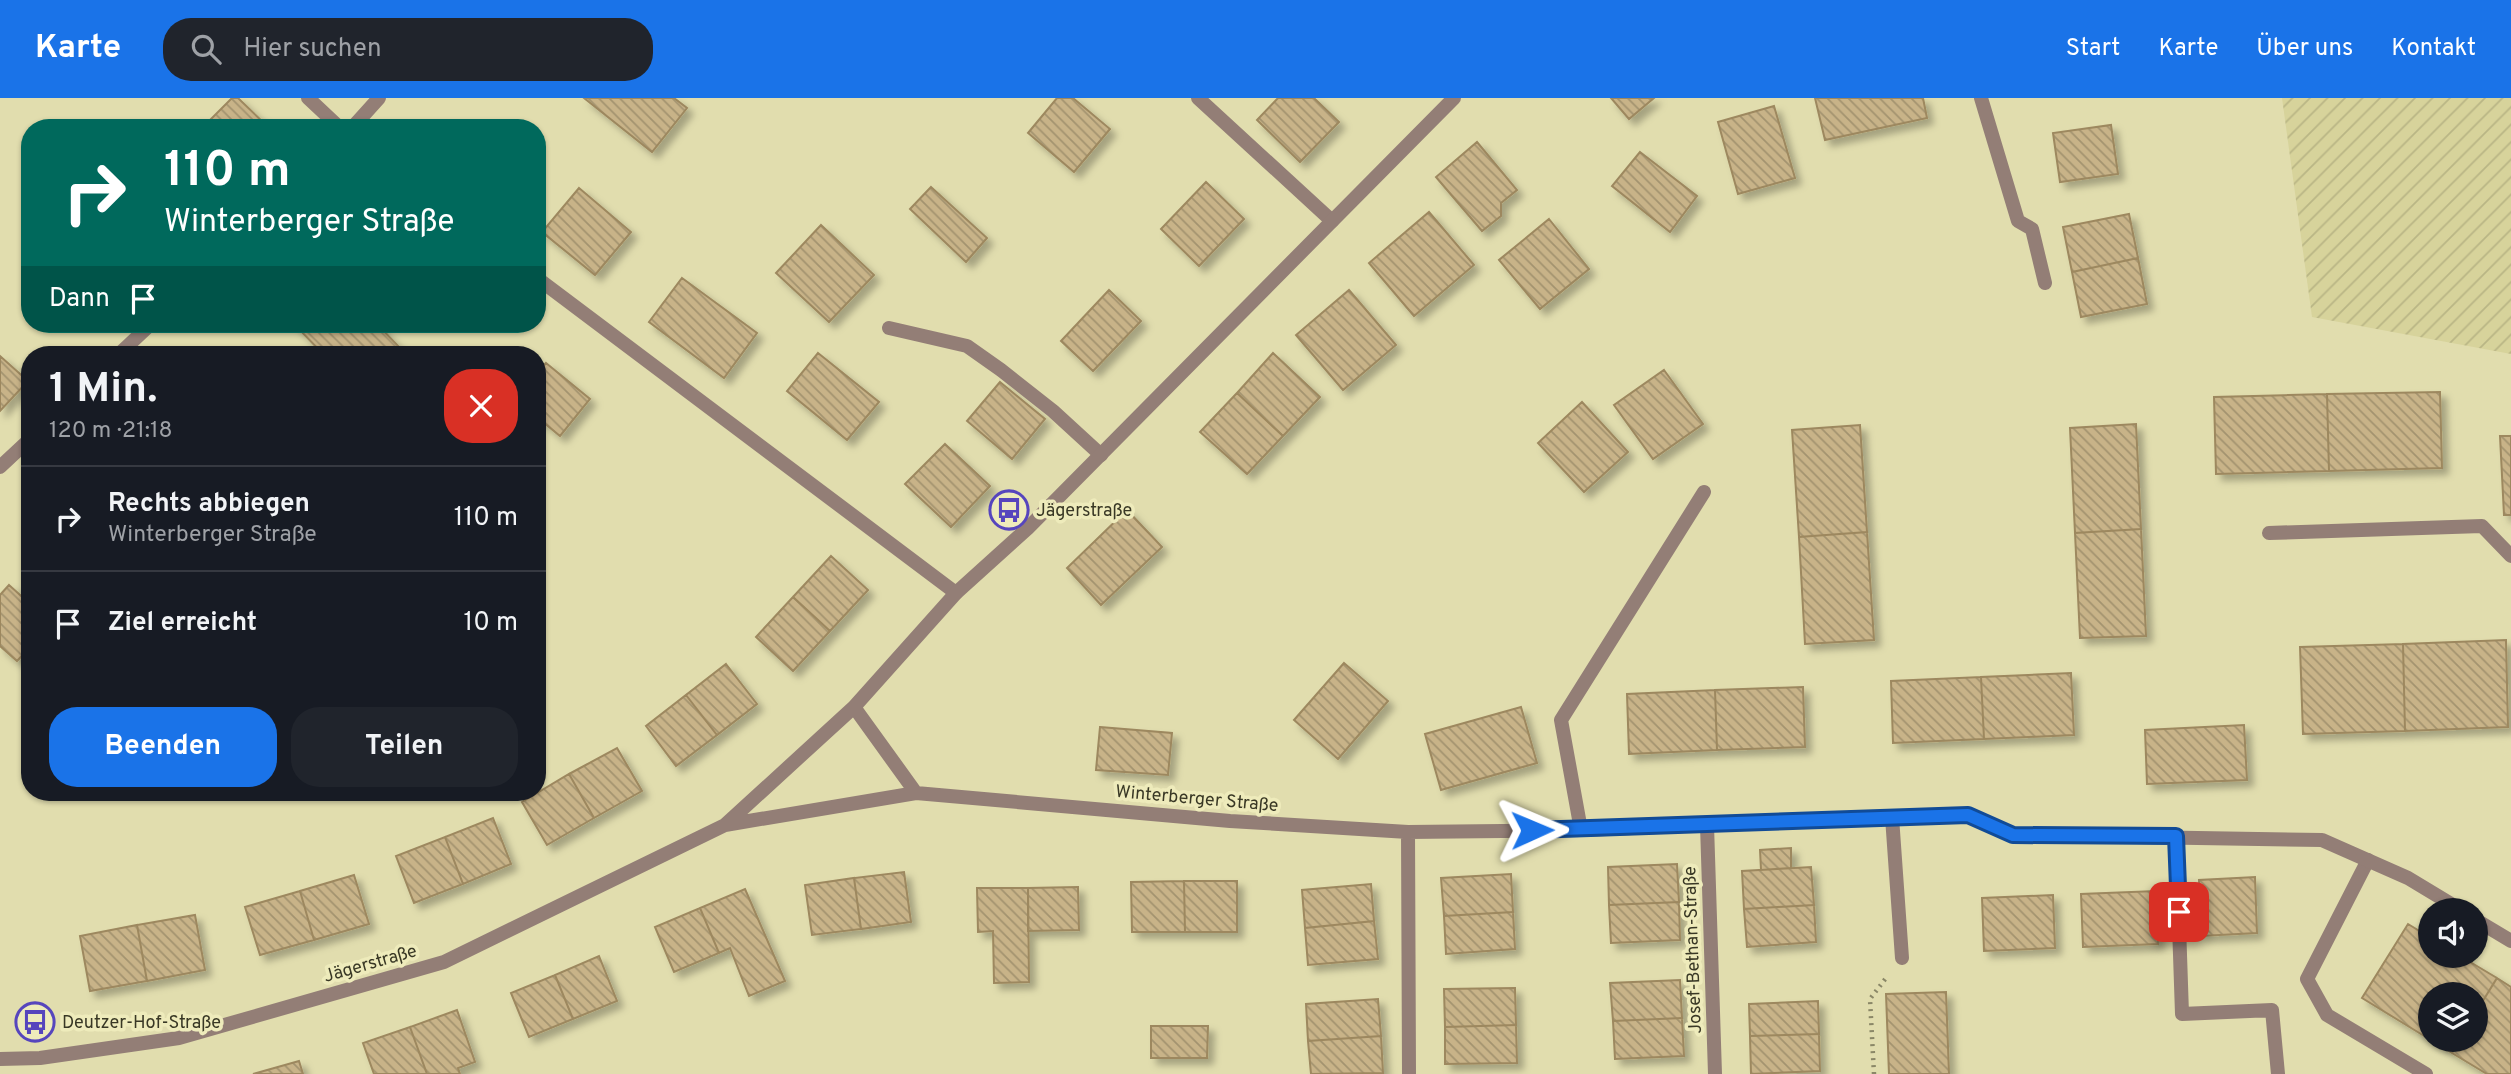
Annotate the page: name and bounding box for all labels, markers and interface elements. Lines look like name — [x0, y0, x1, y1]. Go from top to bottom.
search box — [163, 18, 653, 81]
text: Karte — [35, 28, 121, 70]
icon: search — [187, 30, 225, 68]
text: Hier suchen — [243, 33, 382, 66]
text: Start — [2066, 34, 2120, 64]
text: Karte — [2158, 34, 2218, 64]
text: Über uns — [2256, 34, 2353, 64]
text: Kontakt — [2391, 34, 2476, 64]
text: 110 m — [164, 142, 291, 204]
icon: right — [49, 147, 140, 238]
text: Winterberger Straße — [164, 203, 454, 243]
icon: arrive — [124, 280, 162, 318]
text: Dann — [49, 283, 110, 316]
text: 1 Min. — [49, 364, 158, 417]
button: close — [444, 369, 518, 443]
text: 120 m · 21:18 — [49, 417, 173, 446]
text: Rechts abbiegen — [108, 488, 310, 521]
bus stop icon: Jägerstraße — [988, 489, 1030, 531]
icon: right — [49, 500, 87, 538]
place label: Jägerstraße — [1036, 500, 1132, 523]
text: 110 m — [454, 502, 518, 535]
text: Winterberger Straße — [108, 521, 317, 550]
icon: arrive — [49, 605, 87, 643]
text: Ziel erreicht — [108, 607, 257, 640]
text: 10 m — [463, 607, 518, 640]
button: Beenden — [49, 707, 277, 787]
button: Teilen — [291, 707, 518, 787]
street label: Winterberger Straße — [1115, 781, 1279, 818]
position arrow — [1495, 793, 1569, 867]
street label: Josef-Bethan-Straße — [1679, 866, 1708, 1034]
pin — [2149, 882, 2209, 942]
icon: arrive — [2160, 893, 2198, 931]
map controls — [2418, 898, 2488, 1052]
button: sound — [2418, 898, 2488, 968]
street label: Jägerstraße — [321, 940, 420, 989]
button: layers — [2418, 982, 2488, 1052]
bus stop icon: Deutzer-Hof-Straße — [14, 1001, 56, 1043]
place label: Deutzer-Hof-Straße — [62, 1012, 221, 1035]

